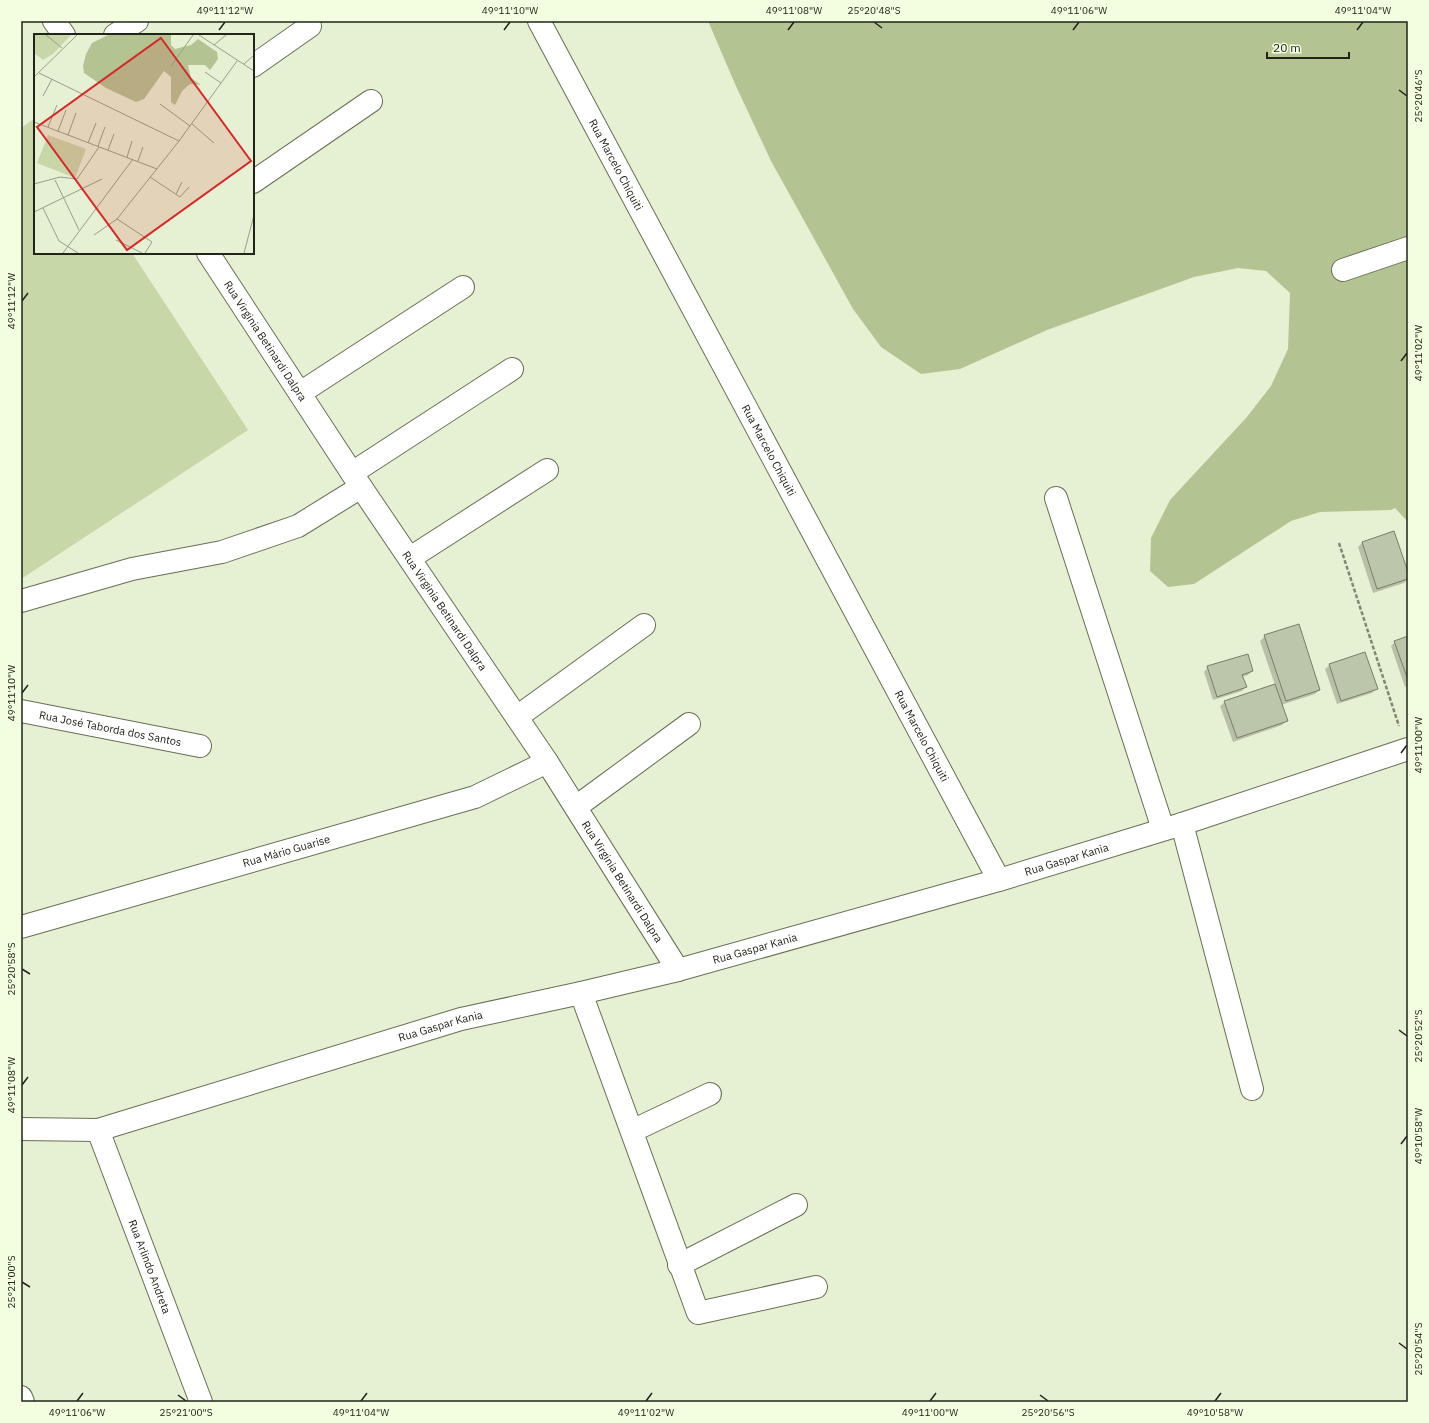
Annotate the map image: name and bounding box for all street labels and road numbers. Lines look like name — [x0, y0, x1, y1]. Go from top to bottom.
street label: Rua Marcelo Chiquiti — [586, 117, 646, 213]
street label: Rua Virginia Betinardi Dalpra — [221, 278, 310, 404]
street label: Rua Marcelo Chiquiti — [739, 402, 799, 498]
street label: Rua Virginia Betinardi Dalpra — [399, 548, 490, 673]
street label: Rua Marcelo Chiquiti — [892, 688, 952, 784]
street label: Rua José Taborda dos Santos — [38, 708, 183, 749]
street label: Rua Virginia Betinardi Dalpra — [579, 818, 666, 945]
street label: Rua Mário Guarise — [241, 832, 332, 870]
street label: Rua Gaspar Kania — [1023, 840, 1110, 879]
street label: Rua Gaspar Kania — [711, 930, 799, 967]
street label: Rua Gaspar Kania — [397, 1007, 484, 1045]
street label: Rua Arlindo Andreta — [126, 1218, 174, 1316]

